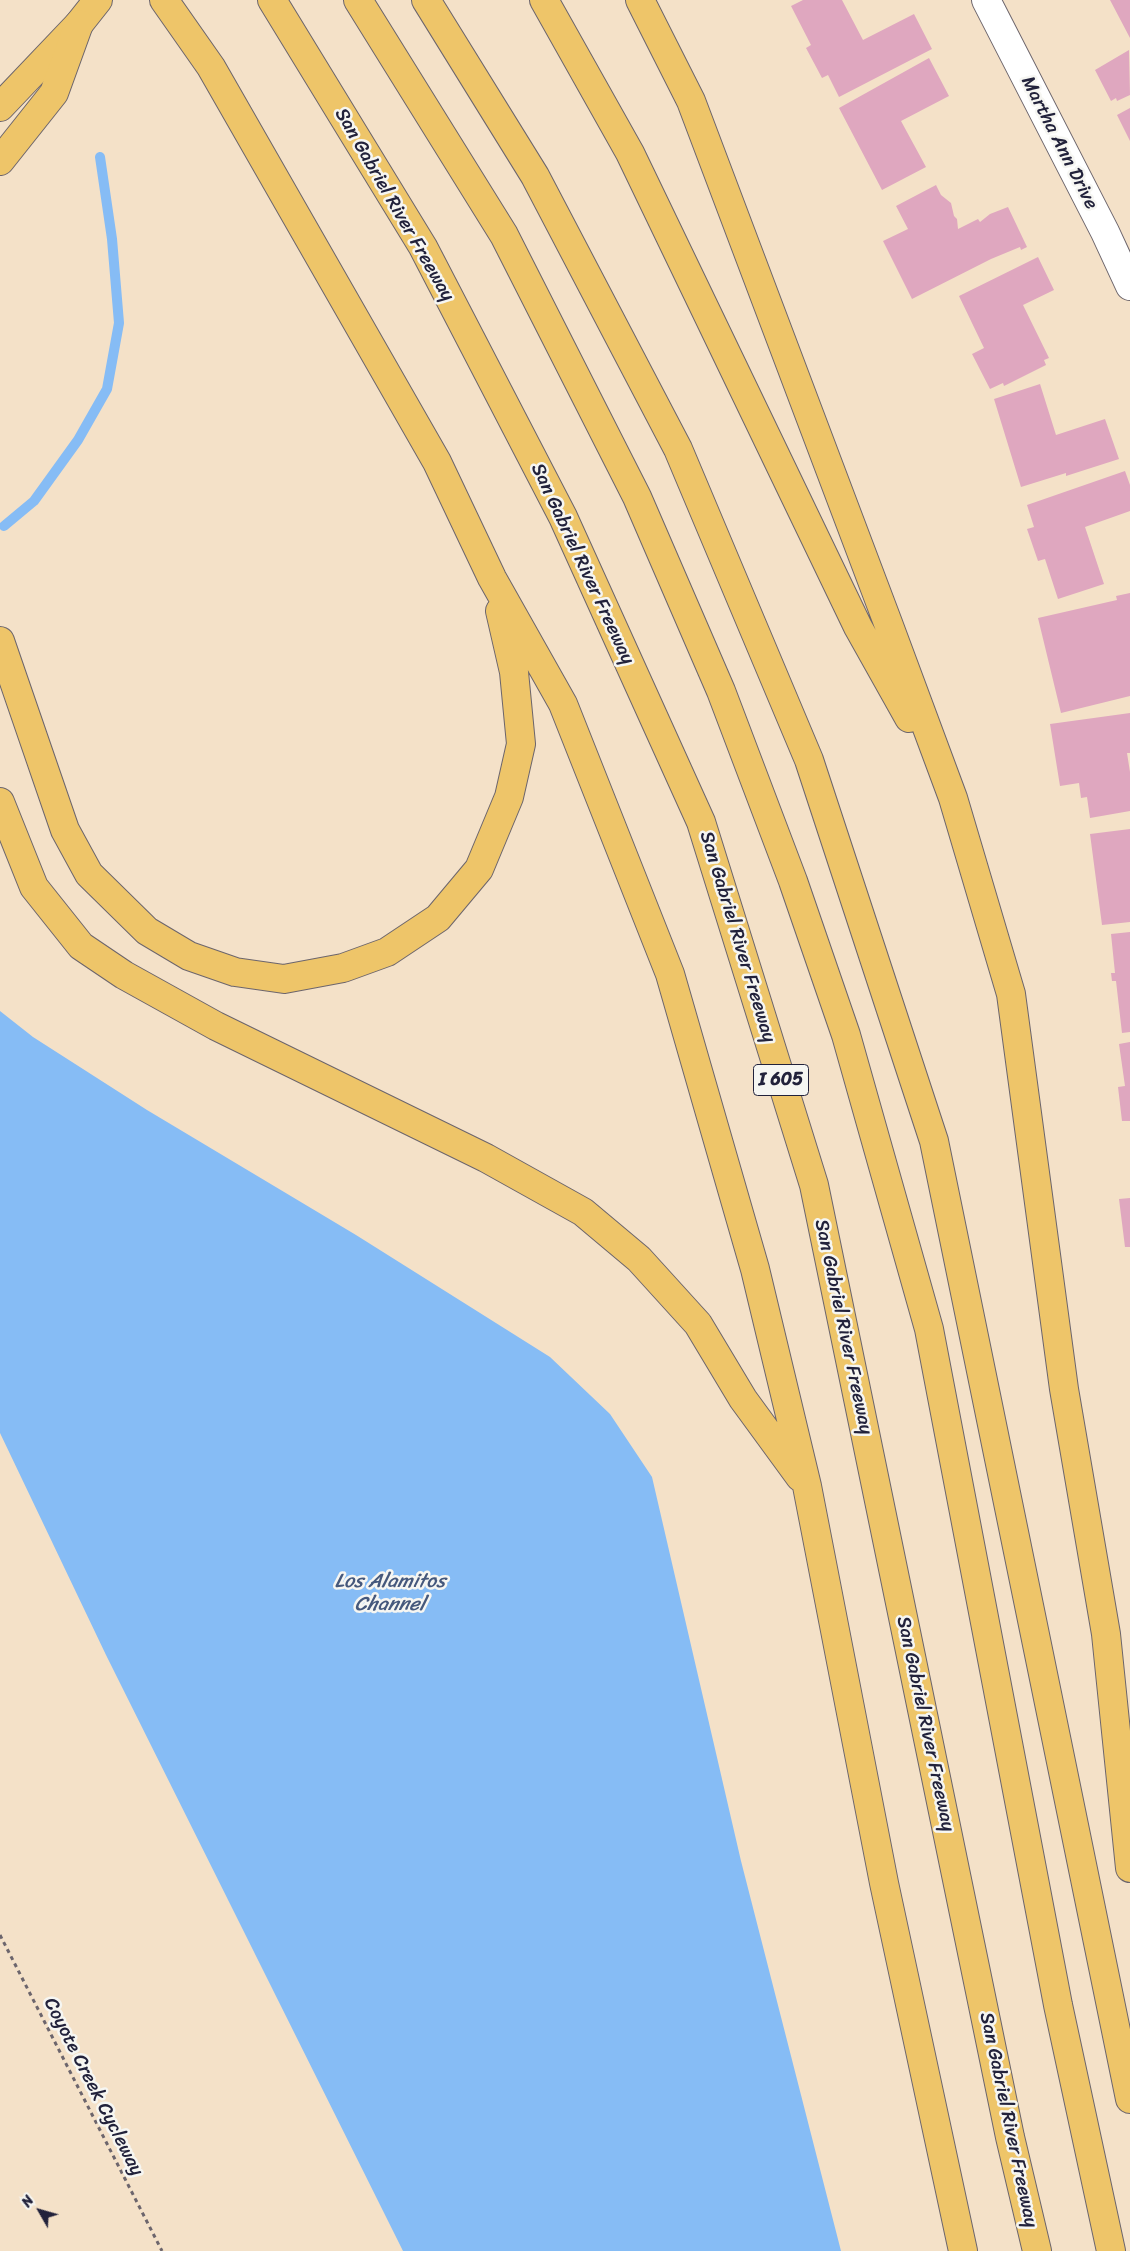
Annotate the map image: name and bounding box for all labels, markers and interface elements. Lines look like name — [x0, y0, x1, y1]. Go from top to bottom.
street label: Martha Ann Drive — [1016, 73, 1102, 213]
street label: San Gabriel River Freeway — [329, 104, 459, 306]
street label: San Gabriel River Freeway — [525, 460, 639, 668]
street label: San Gabriel River Freeway — [694, 829, 780, 1045]
road number: I 605 — [754, 1064, 808, 1096]
street label: San Gabriel River Freeway — [809, 1217, 877, 1437]
water label: Los Alamitos Channel — [335, 1570, 445, 1617]
street label: San Gabriel River Freeway — [891, 1614, 959, 1834]
street label: Coyote Creek Cycleway — [38, 1994, 148, 2180]
street label: San Gabriel River Freeway — [974, 2010, 1042, 2230]
north arrow — [15, 2186, 65, 2236]
text: N — [15, 2190, 41, 2213]

